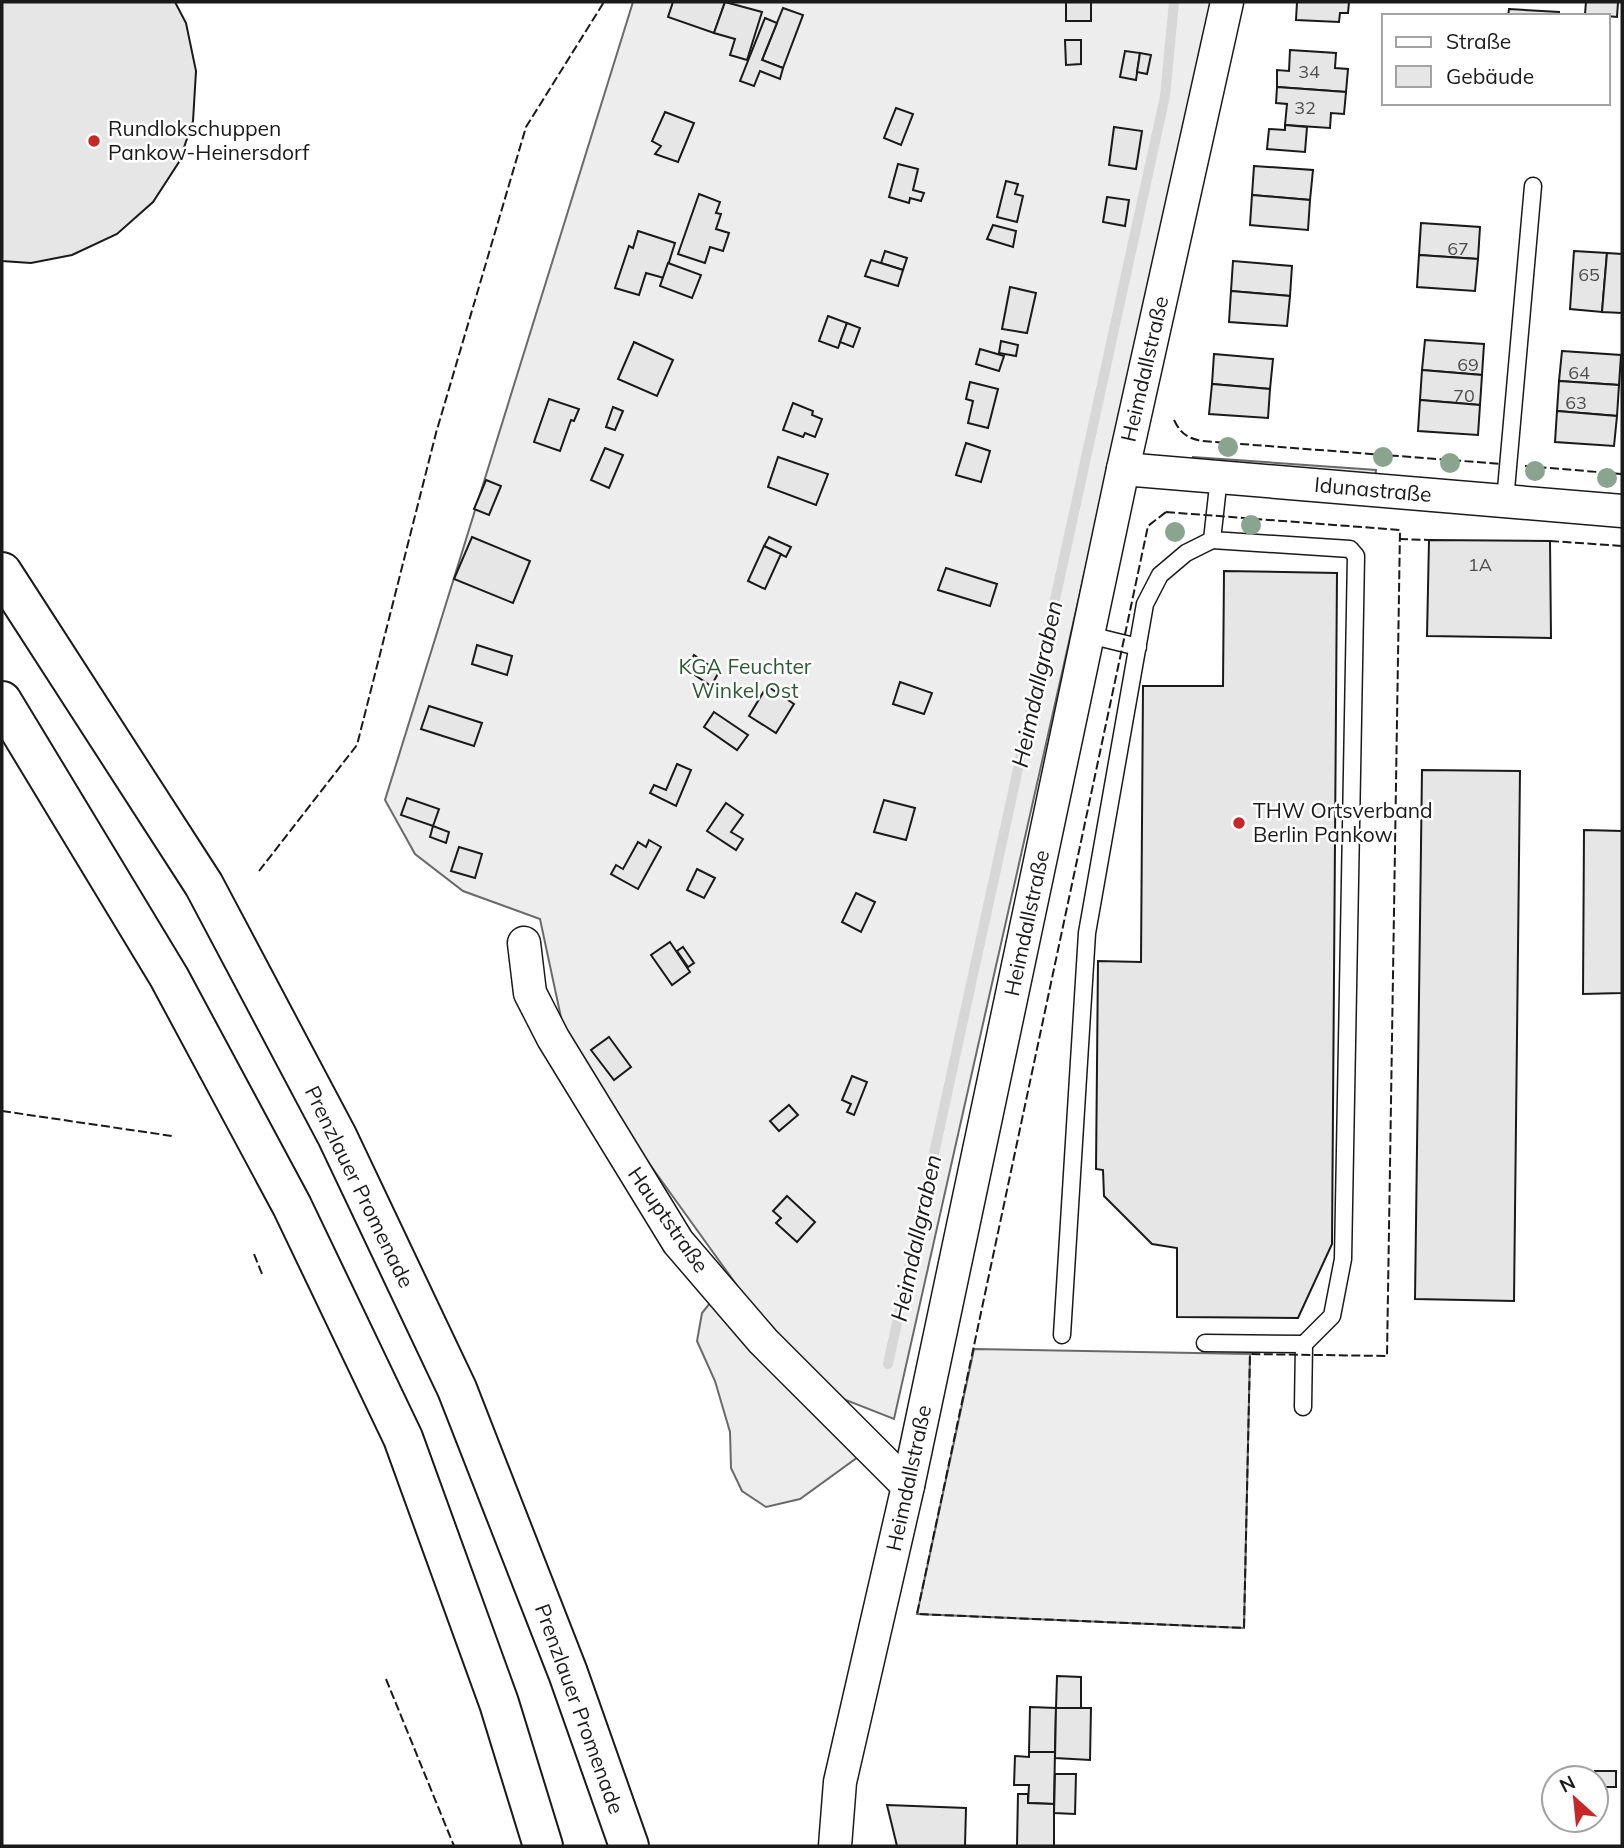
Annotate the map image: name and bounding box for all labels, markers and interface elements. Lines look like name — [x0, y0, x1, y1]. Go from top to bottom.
legend — [1382, 14, 1610, 105]
text: Straße — [1446, 28, 1511, 54]
house number: 34 — [1298, 60, 1320, 83]
text: Gebäude — [1446, 63, 1534, 89]
house number: 32 — [1294, 96, 1316, 119]
place label: Rundlokschuppen Pankow-Heinersdorf — [108, 115, 310, 165]
marker: Rundlokschuppen Pankow-Heinersdorf — [86, 133, 102, 149]
house number: 67 — [1447, 237, 1469, 260]
house number: 65 — [1578, 263, 1600, 286]
street label: Heimdallstraße — [1115, 293, 1173, 444]
house number: 69 — [1457, 353, 1479, 376]
house number: 64 — [1568, 361, 1590, 384]
house number: 70 — [1453, 384, 1475, 407]
house number: 63 — [1565, 391, 1587, 414]
street label: Idunastraße — [1313, 471, 1433, 507]
house number: 1A — [1468, 553, 1492, 576]
water label: Heimdallgraben — [1005, 598, 1068, 770]
park label: KGA Feuchter Winkel Ost — [679, 653, 812, 703]
place label: THW Ortsverband Berlin Pankow — [1253, 797, 1433, 847]
marker: THW Ortsverband Berlin Pankow — [1231, 815, 1247, 831]
street label: Heimdallstraße — [998, 847, 1054, 998]
street label: Prenzlauer Promenade — [300, 1081, 420, 1292]
water label: Heimdallgraben — [884, 1152, 947, 1324]
street label: Hauptstraße — [623, 1162, 715, 1277]
street label: Heimdallstraße — [880, 1402, 936, 1553]
street label: Prenzlauer Promenade — [530, 1600, 630, 1817]
north arrow — [1540, 1764, 1610, 1834]
text: N — [1555, 1770, 1579, 1798]

